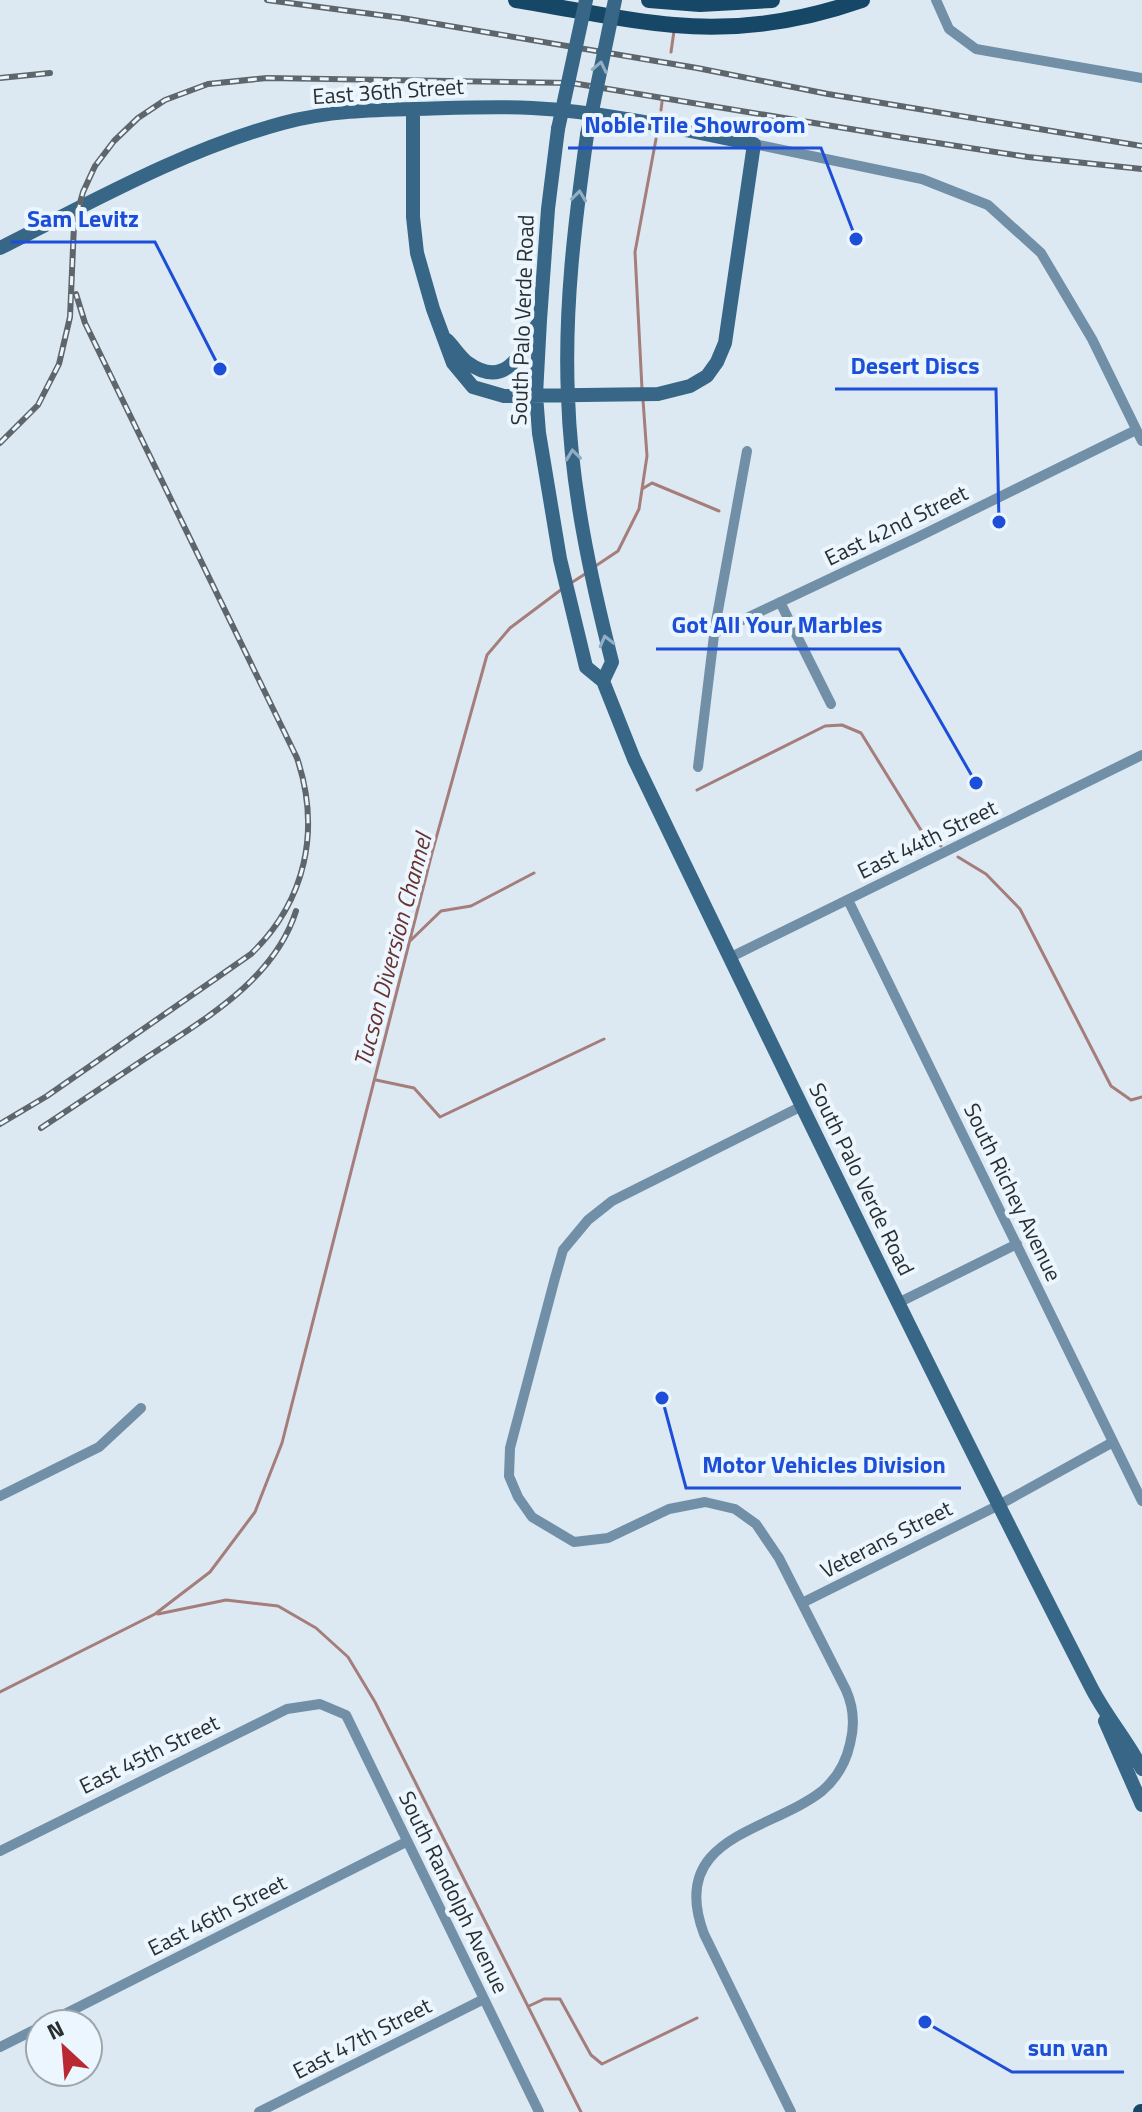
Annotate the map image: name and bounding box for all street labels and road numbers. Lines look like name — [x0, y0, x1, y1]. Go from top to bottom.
street label: East 36th Street — [311, 69, 465, 113]
street label: South Palo Verde Road — [501, 214, 543, 426]
street label: East 42nd Street — [819, 475, 974, 574]
street label: East 44th Street — [851, 790, 1003, 888]
street label: South Palo Verde Road — [801, 1077, 923, 1281]
street label: South Richey Avenue — [955, 1097, 1071, 1287]
street label: Veterans Street — [814, 1491, 958, 1587]
street label: East 45th Street — [73, 1705, 225, 1803]
street label: South Randolph Avenue — [390, 1785, 518, 1999]
street label: East 46th Street — [142, 1865, 293, 1965]
street label: East 47th Street — [287, 1988, 438, 2088]

